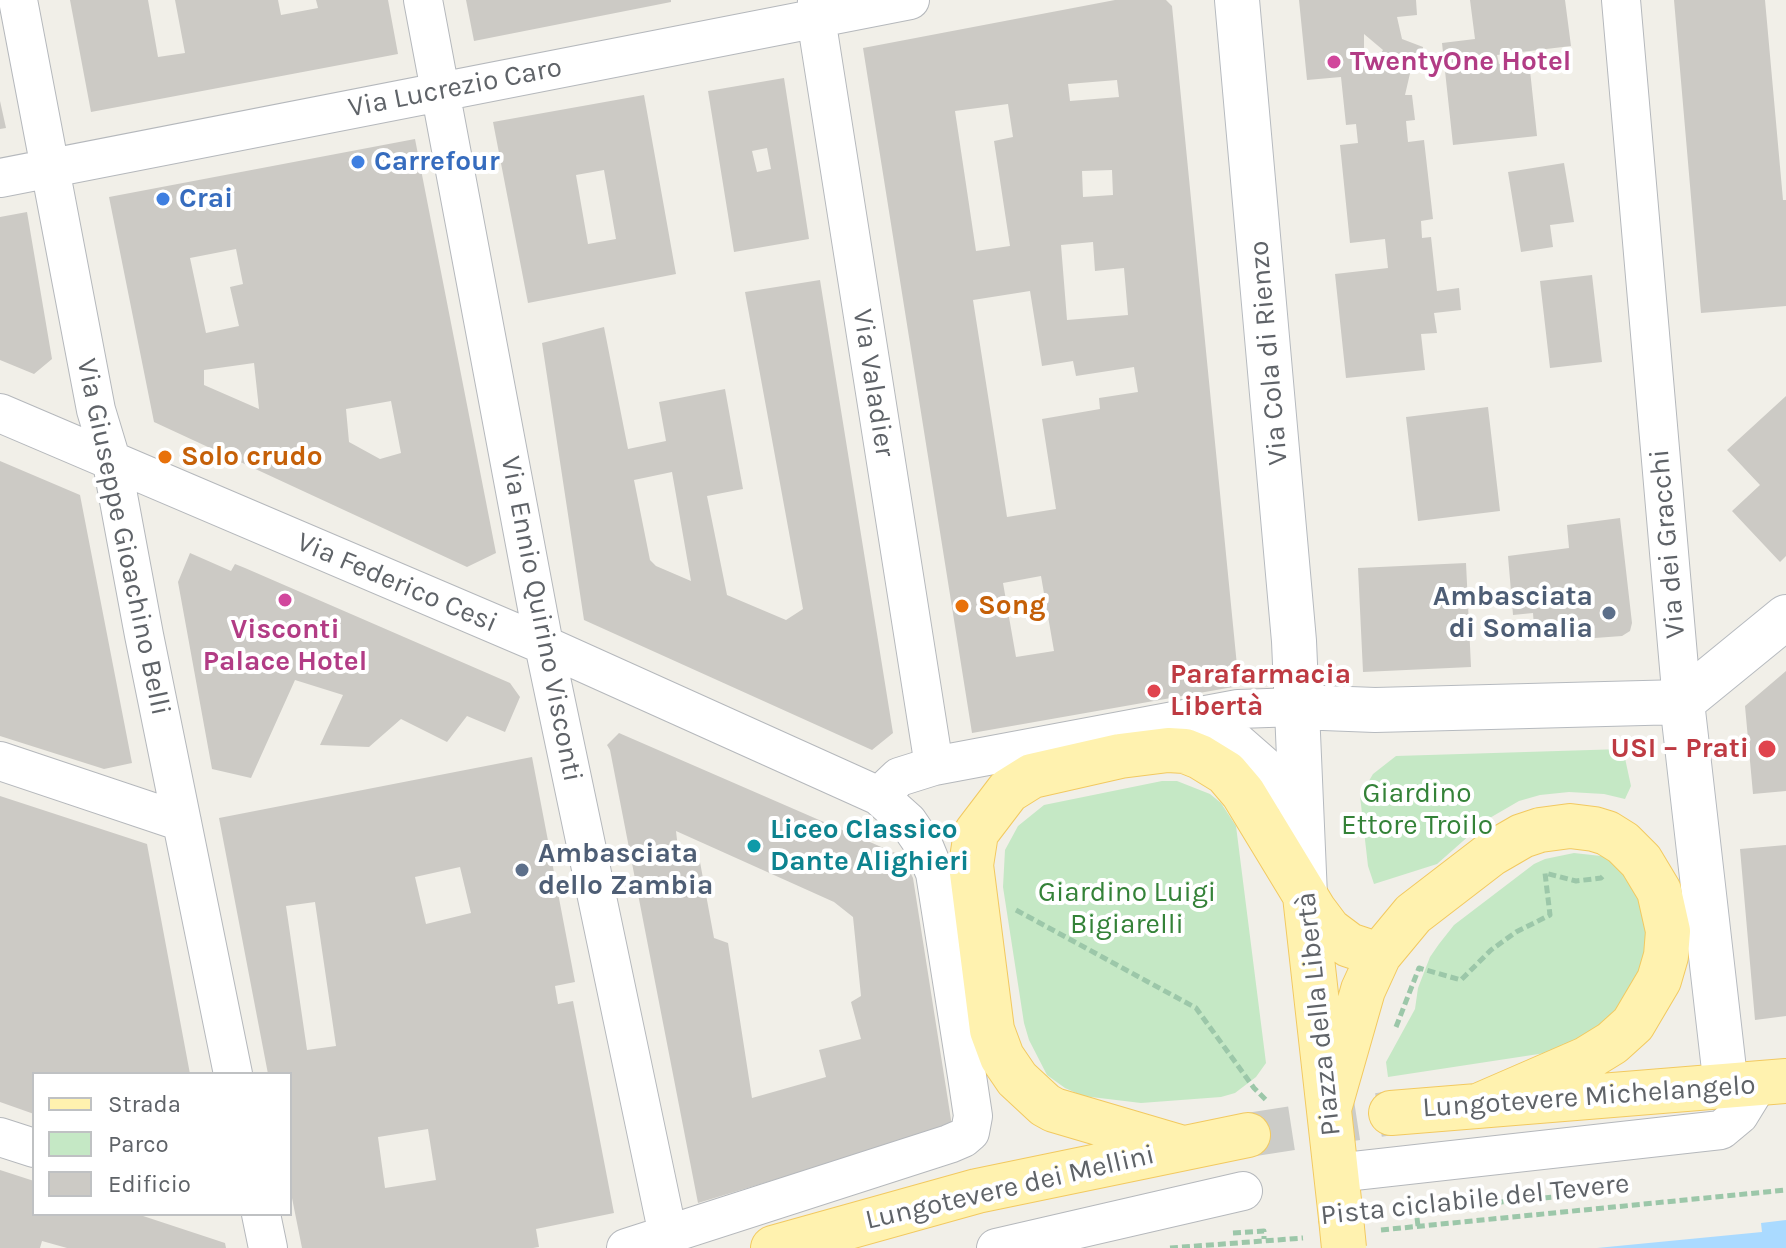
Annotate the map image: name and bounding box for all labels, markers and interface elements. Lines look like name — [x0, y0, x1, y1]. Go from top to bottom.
place label: TwentyOne Hotel — [1350, 45, 1571, 79]
street label: Via Lucrezio Caro — [345, 51, 565, 125]
marker: TwentyOne Hotel — [1325, 53, 1343, 71]
place label: Carrefour — [374, 145, 500, 179]
marker: Carrefour — [349, 153, 367, 171]
place label: Crai — [179, 182, 233, 216]
marker: Crai — [154, 190, 172, 208]
street label: Via Cola di Rienzo — [1242, 239, 1296, 467]
street label: Via Valadier — [845, 307, 901, 459]
street label: Via Giuseppe Gioachino Belli — [69, 356, 177, 718]
place label: Solo crudo — [181, 440, 323, 474]
marker: Solo crudo — [156, 448, 174, 466]
street label: Via dei Gracchi — [1643, 448, 1693, 640]
street label: Via Ennio Quirino Visconti — [493, 453, 589, 785]
street label: Via Federico Cesi — [292, 526, 502, 640]
place label: Ambasciata di Somalia — [1433, 580, 1593, 646]
place label: Song — [978, 589, 1045, 623]
marker: Visconti Palace Hotel — [276, 591, 294, 609]
marker: Song — [953, 597, 971, 615]
marker: Ambasciata di Somalia — [1600, 604, 1618, 622]
place label: Visconti Palace Hotel — [203, 613, 367, 679]
place label: Parafarmacia Libertà — [1170, 658, 1351, 724]
marker: Parafarmacia Libertà — [1145, 682, 1163, 700]
place label: USI – Prati — [1611, 732, 1749, 766]
marker: USI – Prati — [1756, 738, 1778, 760]
park label: Giardino Ettore Troilo — [1341, 777, 1493, 843]
place label: Liceo Classico Dante Alighieri — [770, 813, 969, 879]
place label: Ambasciata dello Zambia — [538, 837, 713, 903]
marker: Liceo Classico Dante Alighieri — [745, 837, 763, 855]
marker: Ambasciata dello Zambia — [513, 861, 531, 879]
park label: Giardino Luigi Bigiarelli — [1038, 876, 1216, 942]
street label: Piazza della Libertà — [1289, 890, 1349, 1138]
street label: Lungotevere Michelangelo — [1421, 1069, 1757, 1125]
legend — [32, 1072, 292, 1216]
text: Strada — [108, 1090, 181, 1118]
text: Parco — [108, 1130, 169, 1158]
street label: Lungotevere dei Mellini — [862, 1138, 1158, 1238]
street label: Pista ciclabile del Tevere — [1319, 1167, 1631, 1233]
text: Edificio — [108, 1170, 191, 1198]

